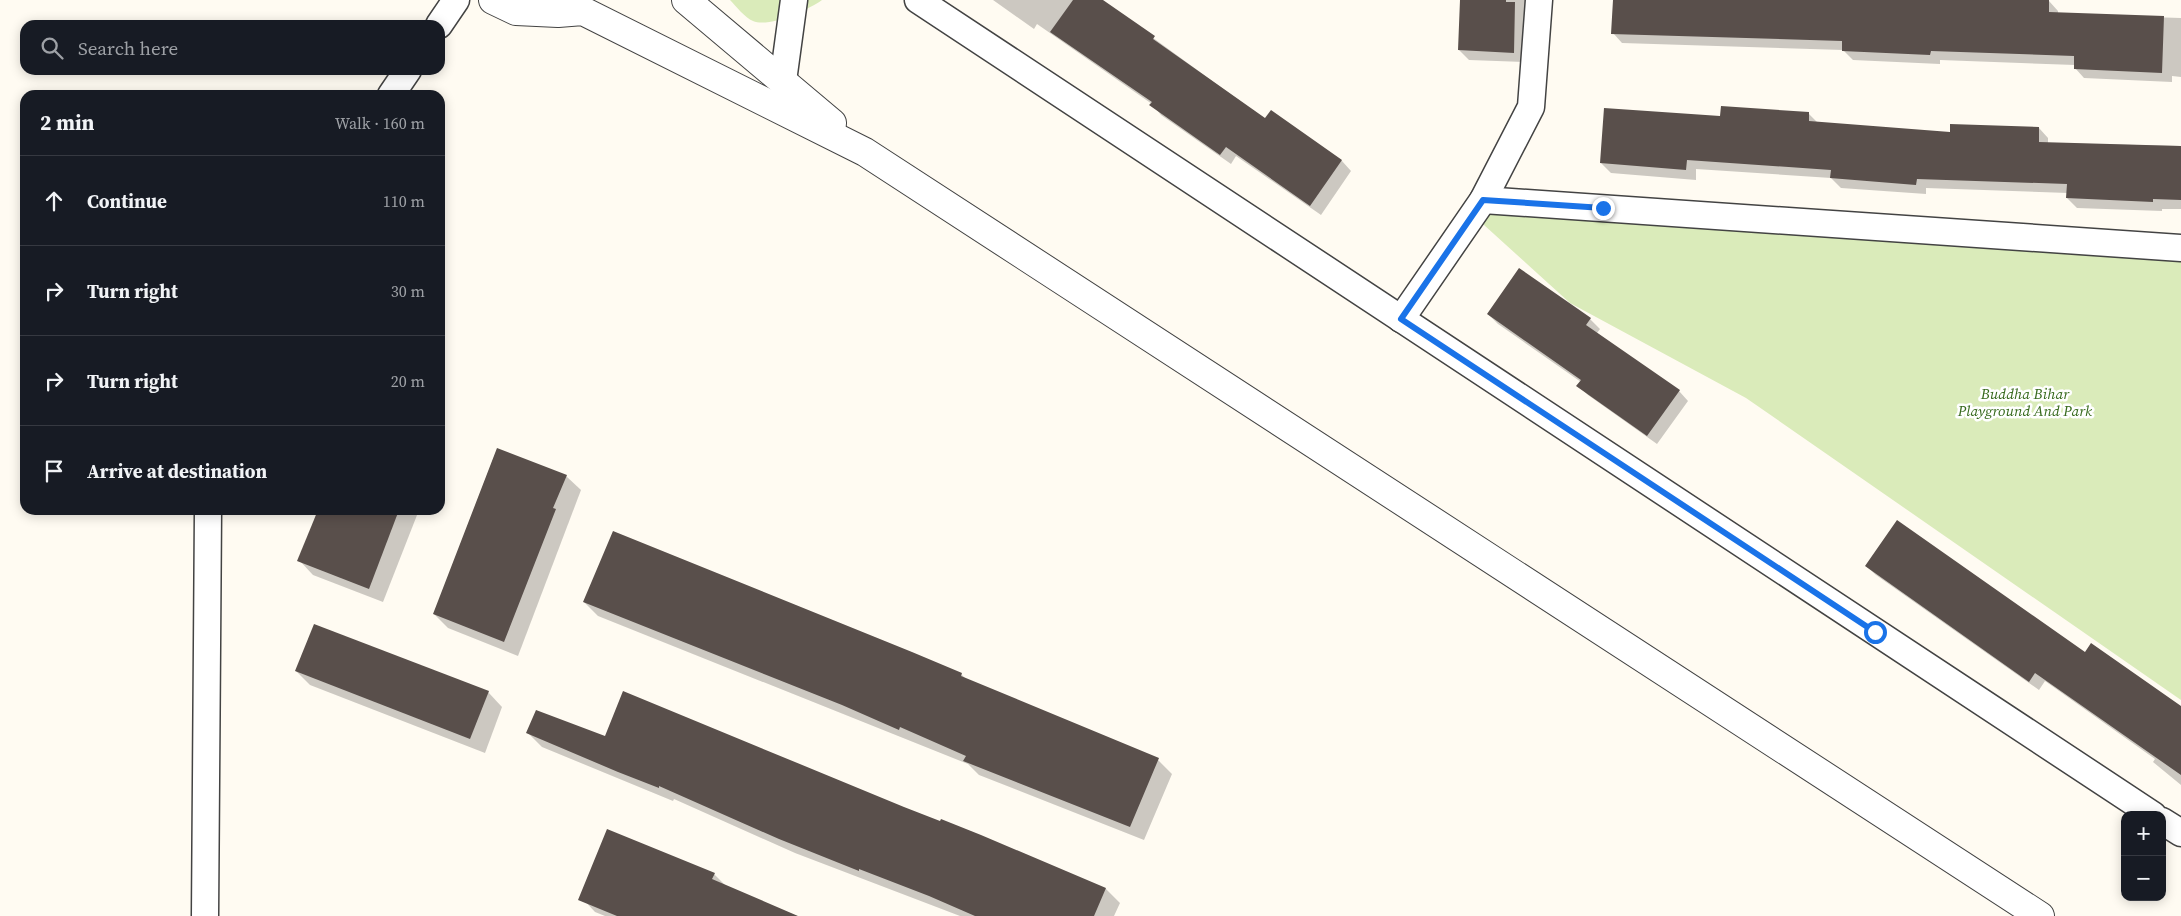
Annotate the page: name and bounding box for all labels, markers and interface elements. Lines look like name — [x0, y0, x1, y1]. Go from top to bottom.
search box — [20, 20, 445, 75]
icon: search — [38, 34, 66, 62]
text: Search here — [78, 35, 178, 61]
text: 2 min — [40, 108, 95, 137]
text: Walk · 160 m — [335, 112, 425, 134]
icon: ahead — [40, 187, 68, 215]
text: Continue — [87, 188, 167, 214]
text: 110 m — [383, 190, 425, 212]
route end — [1592, 197, 1615, 220]
icon: right — [40, 277, 68, 305]
text: Turn right — [87, 278, 178, 304]
text: 30 m — [391, 280, 425, 302]
icon: right — [40, 367, 68, 395]
text: Turn right — [87, 368, 178, 394]
text: 20 m — [391, 370, 425, 392]
park label: Buddha Bihar Playground And Park — [1957, 383, 2093, 421]
icon: arrive — [40, 457, 68, 485]
text: Arrive at destination — [87, 458, 267, 484]
route start — [1864, 621, 1887, 644]
map controls — [2121, 811, 2166, 901]
button: + — [2121, 811, 2166, 856]
button: − — [2121, 856, 2166, 901]

